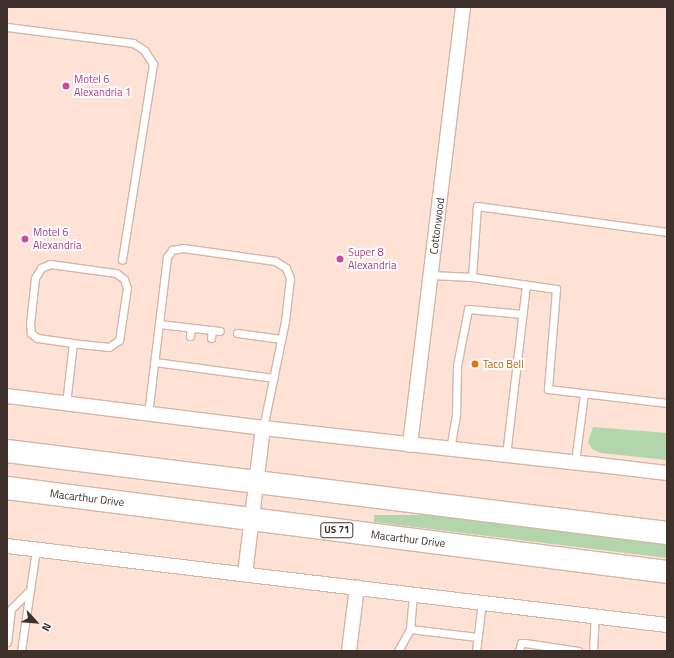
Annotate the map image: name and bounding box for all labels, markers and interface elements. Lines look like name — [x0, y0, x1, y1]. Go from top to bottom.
place label: Motel 6 Alexandria 1 — [74, 73, 131, 99]
marker: Motel 6 Alexandria 1 — [61, 81, 71, 91]
street label: Cottonwood — [427, 197, 447, 255]
place label: Motel 6 Alexandria — [33, 226, 81, 252]
marker: Motel 6 Alexandria — [20, 234, 30, 244]
place label: Super 8 Alexandria — [348, 246, 396, 272]
marker: Super 8 Alexandria — [335, 254, 345, 264]
place label: Taco Bell — [483, 357, 524, 371]
marker: Taco Bell — [470, 359, 480, 369]
street label: Macarthur Drive — [49, 487, 125, 509]
road number: US 71 — [320, 522, 354, 538]
street label: Macarthur Drive — [370, 528, 446, 550]
north arrow — [16, 602, 56, 642]
text: N — [38, 620, 56, 634]

